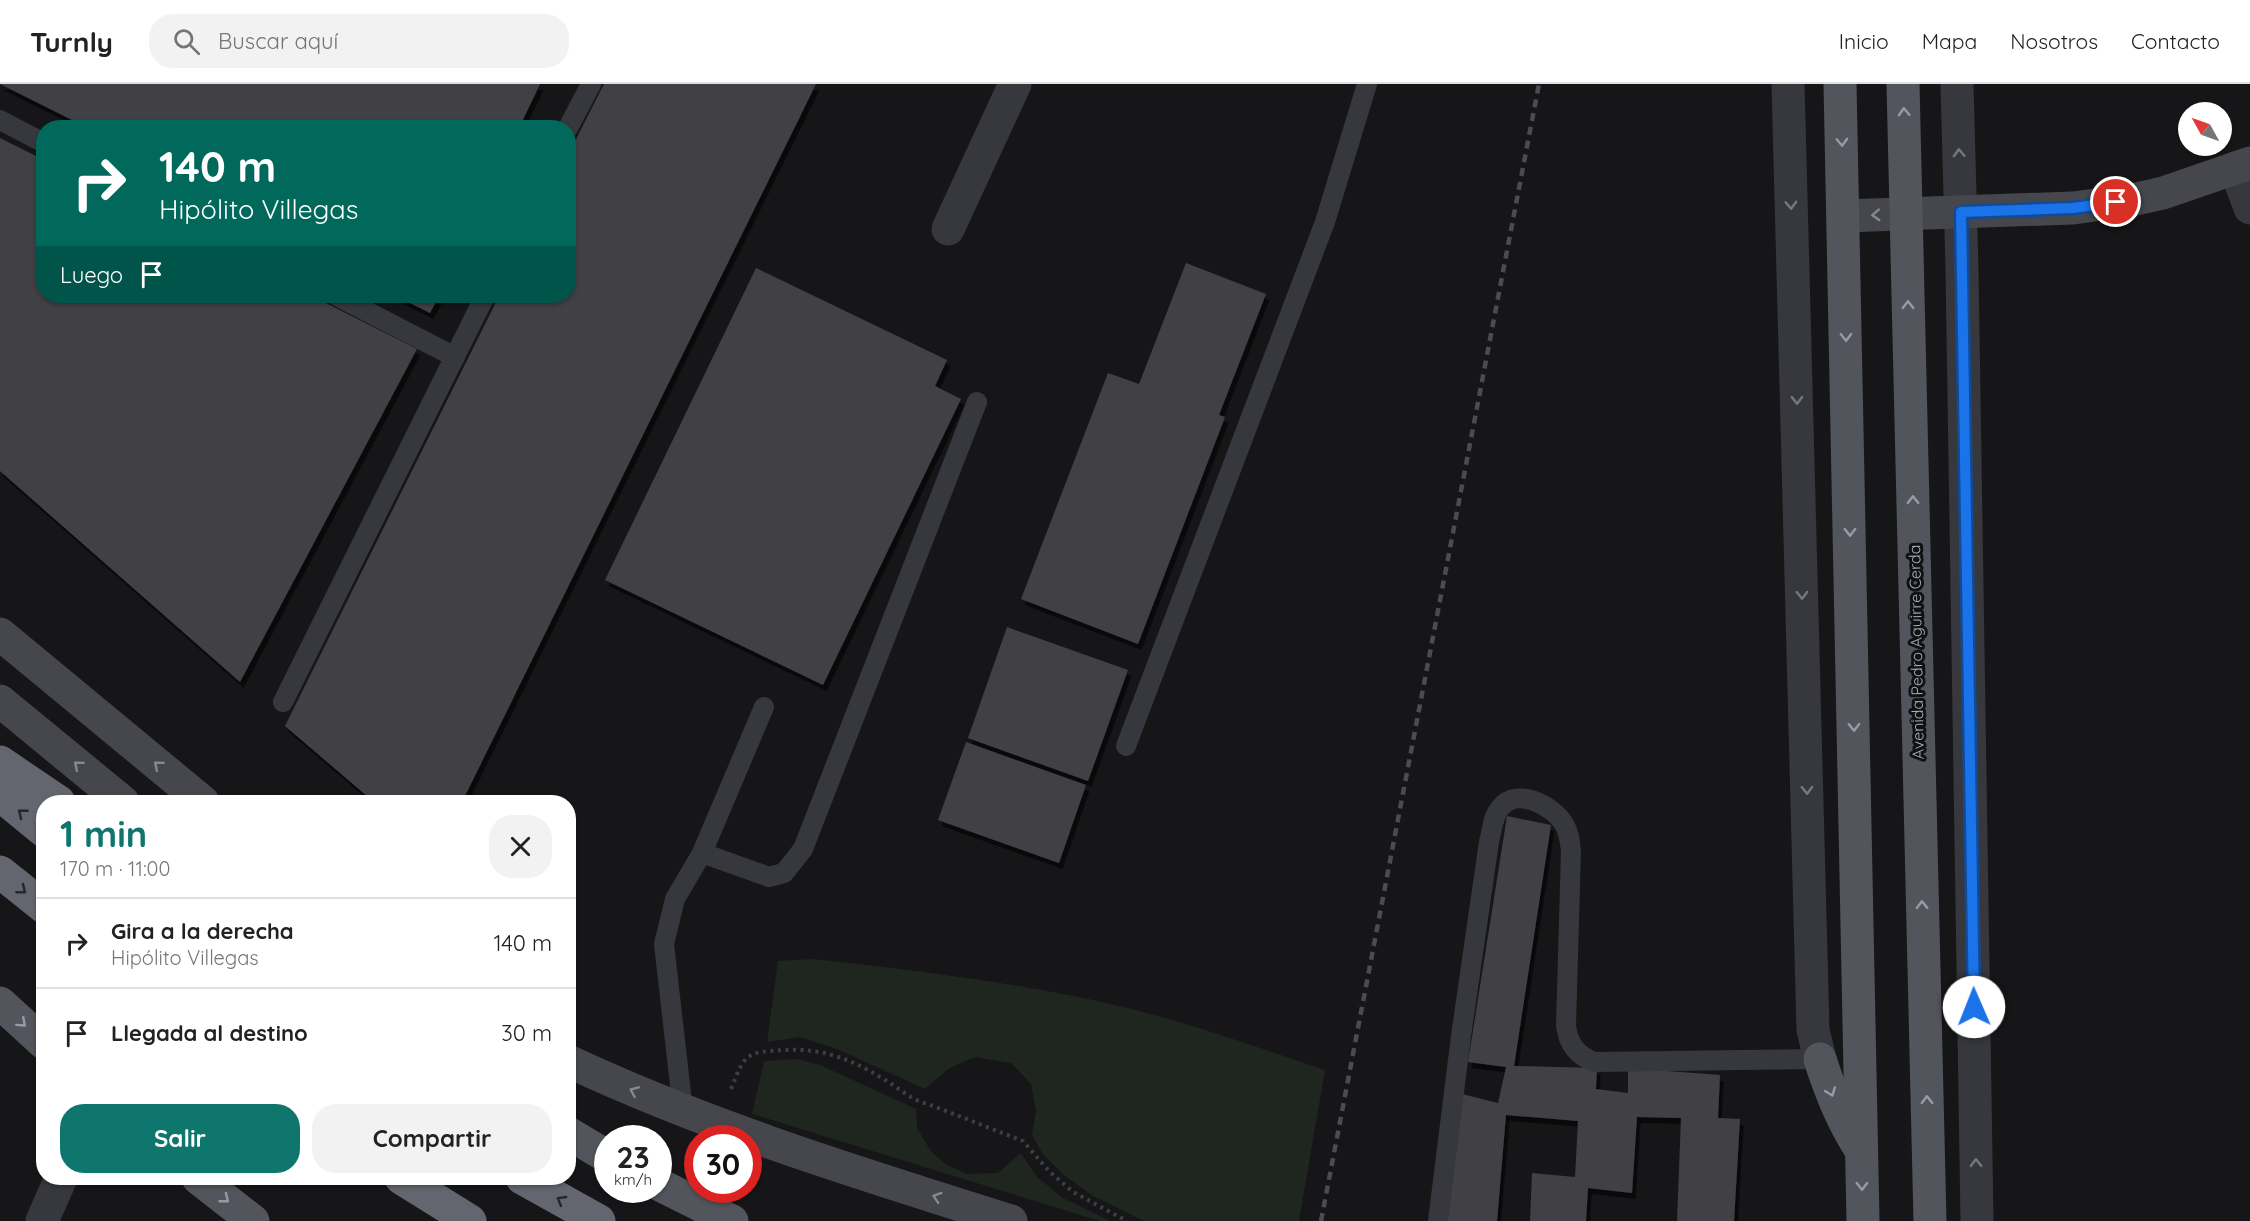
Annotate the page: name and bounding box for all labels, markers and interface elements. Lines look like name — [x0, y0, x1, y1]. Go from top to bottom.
search box — [149, 14, 569, 68]
text: Turnly — [30, 24, 113, 59]
icon: search — [170, 25, 203, 58]
text: Buscar aquí — [218, 27, 338, 55]
text: Inicio — [1839, 28, 1889, 54]
text: Mapa — [1922, 28, 1977, 54]
text: Nosotros — [2010, 28, 2098, 54]
text: Contacto — [2131, 28, 2220, 54]
north arrow — [2178, 102, 2232, 156]
map controls — [2178, 102, 2232, 156]
one-way arrow — [1898, 108, 1910, 117]
one-way arrow — [1836, 138, 1848, 147]
text: 140 m — [159, 140, 276, 193]
icon: right — [60, 144, 138, 222]
one-way arrow — [1953, 149, 1965, 158]
pin — [2090, 176, 2141, 227]
icon: arrive — [2099, 185, 2132, 218]
text: Hipólito Villegas — [159, 192, 358, 226]
one-way arrow — [1785, 201, 1797, 210]
one-way arrow — [1871, 208, 1880, 221]
icon: arrive — [135, 258, 168, 291]
text: Luego — [60, 261, 123, 289]
one-way arrow — [1902, 300, 1914, 309]
one-way arrow — [1840, 333, 1852, 342]
one-way arrow — [1790, 396, 1803, 405]
one-way arrow — [1906, 495, 1919, 504]
one-way arrow — [1844, 528, 1856, 537]
street label: Avenida Pedro Aguirre Cerda — [1904, 545, 1928, 759]
one-way arrow — [1795, 591, 1808, 600]
one-way arrow — [1847, 723, 1860, 732]
one-way arrow — [74, 761, 85, 772]
one-way arrow — [154, 761, 165, 772]
one-way arrow — [1801, 786, 1813, 795]
one-way arrow — [18, 809, 29, 820]
text: 1 min — [60, 811, 147, 856]
button: close — [489, 815, 552, 878]
text: 170 m · 11:00 — [60, 856, 170, 881]
one-way arrow — [15, 882, 26, 893]
one-way arrow — [1916, 900, 1928, 909]
text: Gira a la derecha — [111, 917, 294, 945]
icon: right — [60, 927, 93, 960]
text: 140 m — [493, 929, 552, 957]
text: Hipólito Villegas — [111, 945, 259, 970]
position arrow — [1942, 975, 2006, 1039]
one-way arrow — [15, 1016, 26, 1027]
icon: arrive — [60, 1017, 93, 1050]
text: Llegada al destino — [111, 1019, 308, 1047]
text: 30 m — [501, 1019, 552, 1047]
one-way arrow — [629, 1086, 640, 1098]
one-way arrow — [1823, 1087, 1836, 1097]
one-way arrow — [1921, 1095, 1933, 1104]
button: Salir — [60, 1104, 300, 1173]
button: Compartir — [312, 1104, 552, 1173]
speed limit sign: 30 — [684, 1125, 762, 1203]
text: 23 — [616, 1138, 650, 1176]
one-way arrow — [1970, 1158, 1982, 1167]
text: km/h — [614, 1170, 652, 1189]
one-way arrow — [1856, 1182, 1869, 1191]
one-way arrow — [218, 1192, 229, 1203]
one-way arrow — [932, 1192, 943, 1204]
one-way arrow — [557, 1195, 567, 1207]

